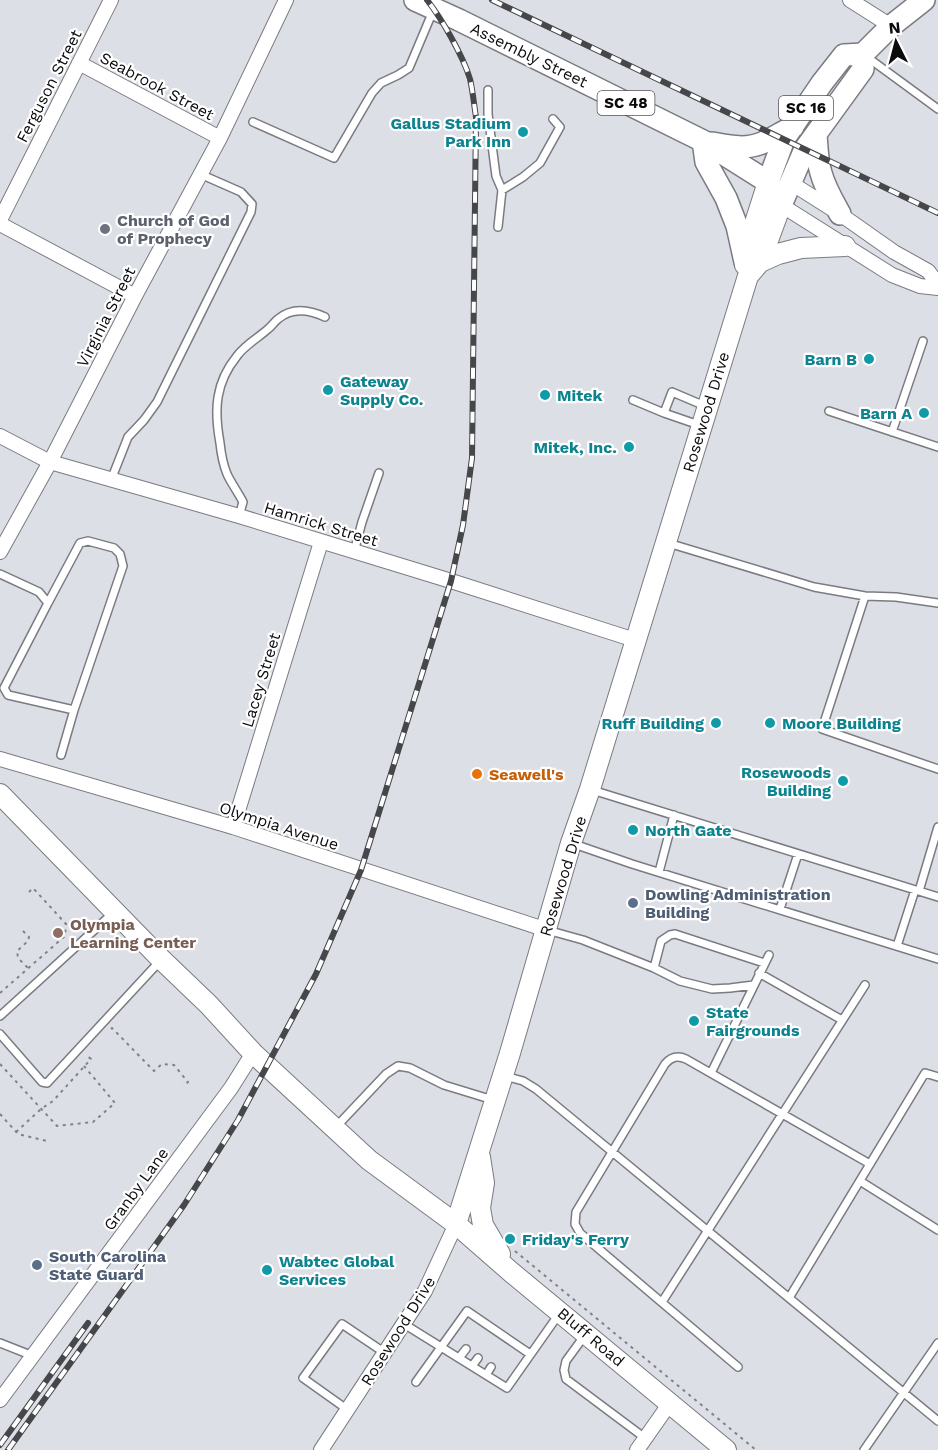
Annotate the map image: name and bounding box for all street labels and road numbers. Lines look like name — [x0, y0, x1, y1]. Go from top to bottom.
street label: Assembly Street — [467, 18, 591, 92]
street label: Ferguson Street — [12, 26, 86, 146]
street label: Seabrook Street — [97, 48, 218, 124]
road number: SC 48 — [598, 91, 654, 115]
road number: SC 16 — [779, 96, 833, 120]
street label: Virginia Street — [73, 263, 140, 370]
street label: Rosewood Drive — [679, 349, 733, 475]
street label: Hamrick Street — [262, 498, 380, 550]
street label: Lacey Street — [238, 630, 284, 730]
street label: Olympia Avenue — [217, 798, 341, 854]
street label: Rosewood Drive — [536, 813, 590, 939]
street label: Granby Lane — [100, 1144, 172, 1234]
street label: Rosewood Drive — [357, 1273, 439, 1389]
street label: Bluff Road — [554, 1303, 628, 1371]

